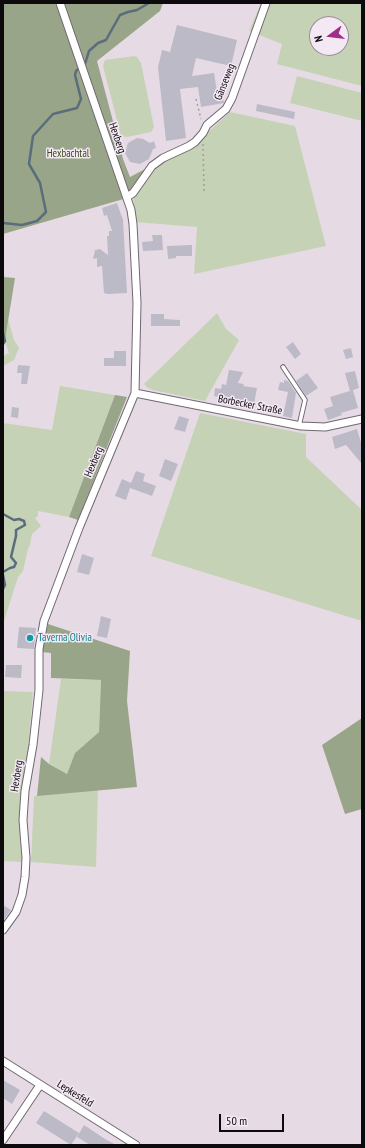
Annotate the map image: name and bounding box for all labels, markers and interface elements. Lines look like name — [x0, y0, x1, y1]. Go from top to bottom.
north arrow — [309, 16, 349, 56]
text: N — [311, 34, 326, 44]
street label: Gänseweg — [212, 62, 238, 102]
street label: Hexberg — [106, 121, 128, 155]
park label: Hexbachtal — [47, 147, 89, 161]
street label: Borbecker Straße — [217, 392, 283, 418]
street label: Hexberg — [82, 445, 106, 479]
place label: Taverna Olivia — [38, 631, 92, 645]
marker: Taverna Olivia — [25, 633, 35, 643]
street label: Hexberg — [8, 759, 26, 793]
street label: Lepkesfeld — [54, 1078, 96, 1110]
scale bar — [221, 1106, 286, 1132]
text: 50 m — [226, 1113, 247, 1128]

